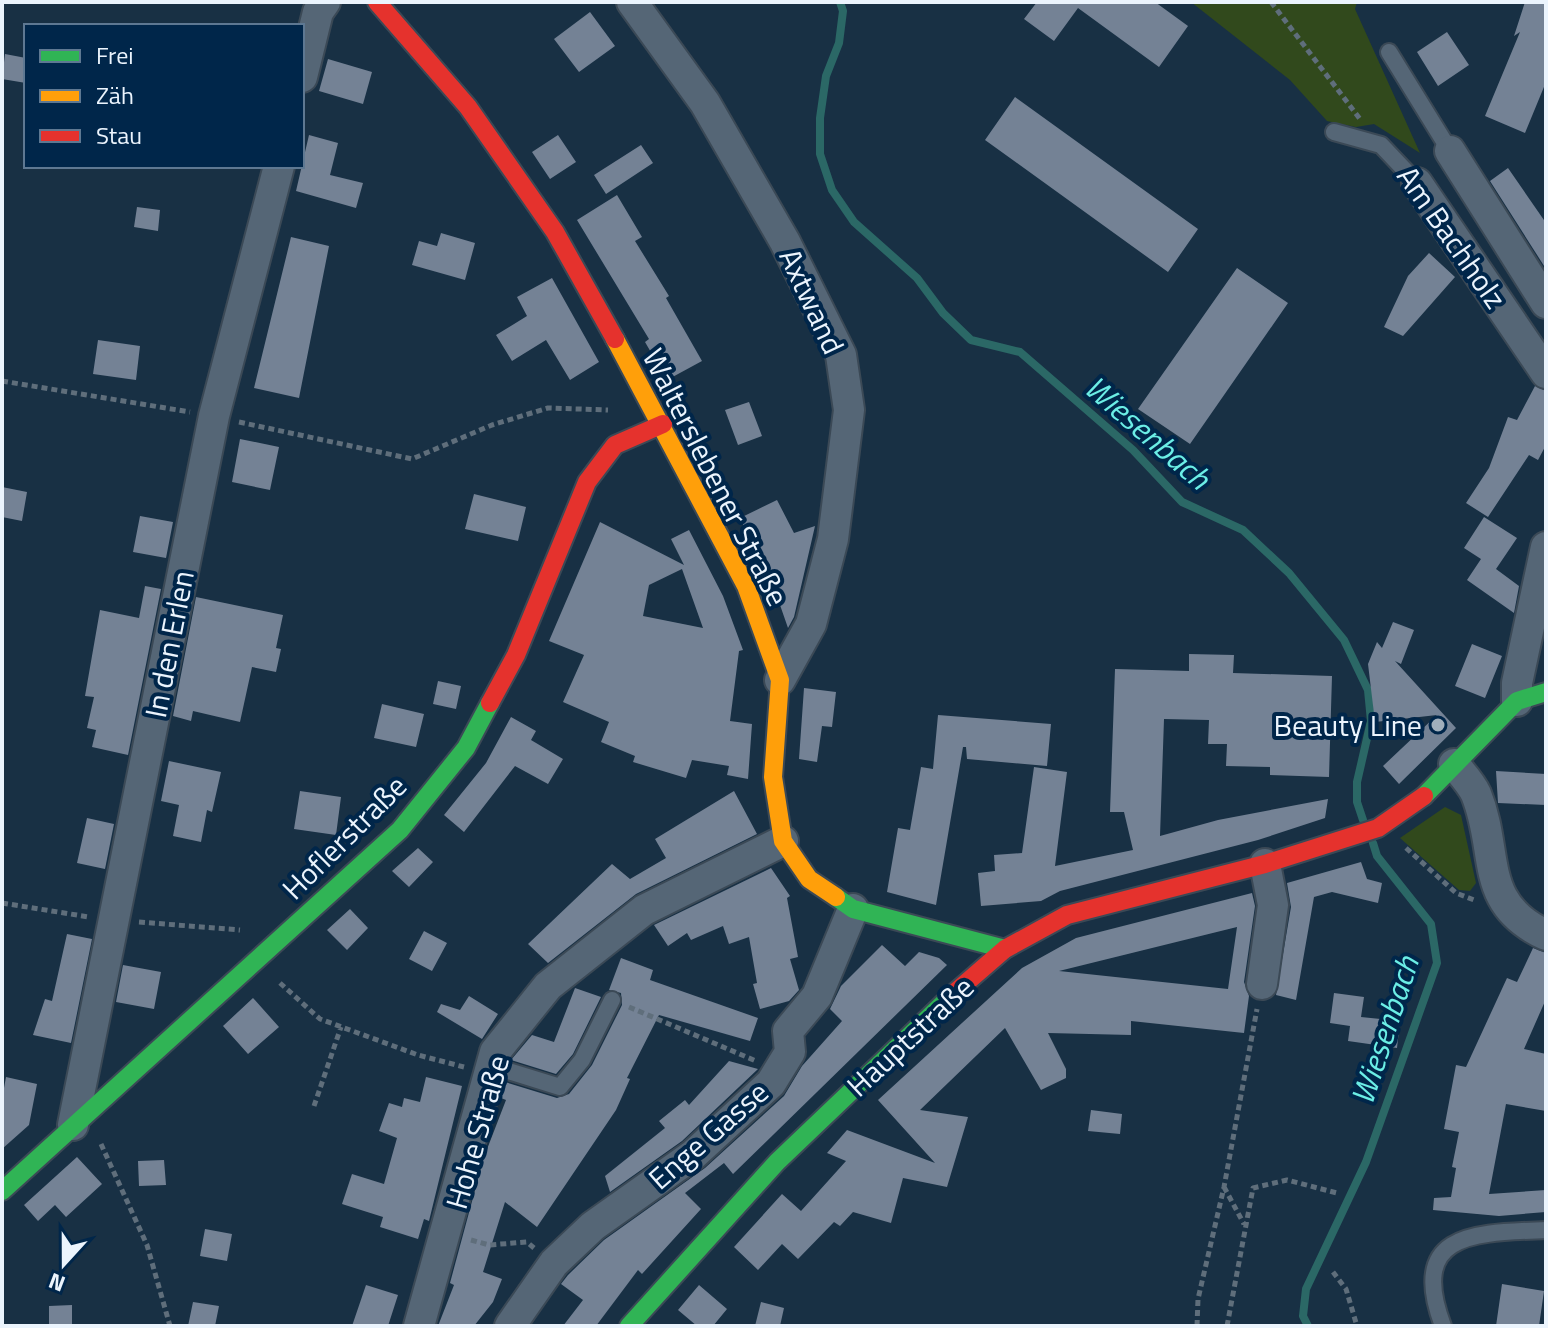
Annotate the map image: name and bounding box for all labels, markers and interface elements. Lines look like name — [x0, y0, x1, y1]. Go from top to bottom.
legend — [24, 24, 304, 168]
text: Frei — [96, 37, 134, 73]
text: Zäh — [96, 77, 134, 113]
text: Stau — [96, 117, 142, 153]
street label: Am Bachholz — [1386, 156, 1518, 318]
street label: Axtwand — [768, 241, 856, 361]
street label: Walterslebener Straße — [631, 340, 801, 614]
water label: Wiesenbach — [1074, 364, 1222, 501]
street label: In den Erlen — [132, 566, 206, 722]
place label: Beauty Line — [1274, 702, 1422, 748]
marker: Beauty Line — [1429, 716, 1447, 734]
street label: Hoflerstraße — [271, 764, 417, 910]
water label: Wiesenbach — [1337, 949, 1431, 1110]
street label: Hauptstraße — [836, 965, 984, 1107]
street label: Hohe Straße — [433, 1050, 521, 1214]
street label: Enge Gasse — [638, 1070, 778, 1200]
north arrow — [24, 1224, 104, 1304]
text: N — [44, 1264, 70, 1301]

